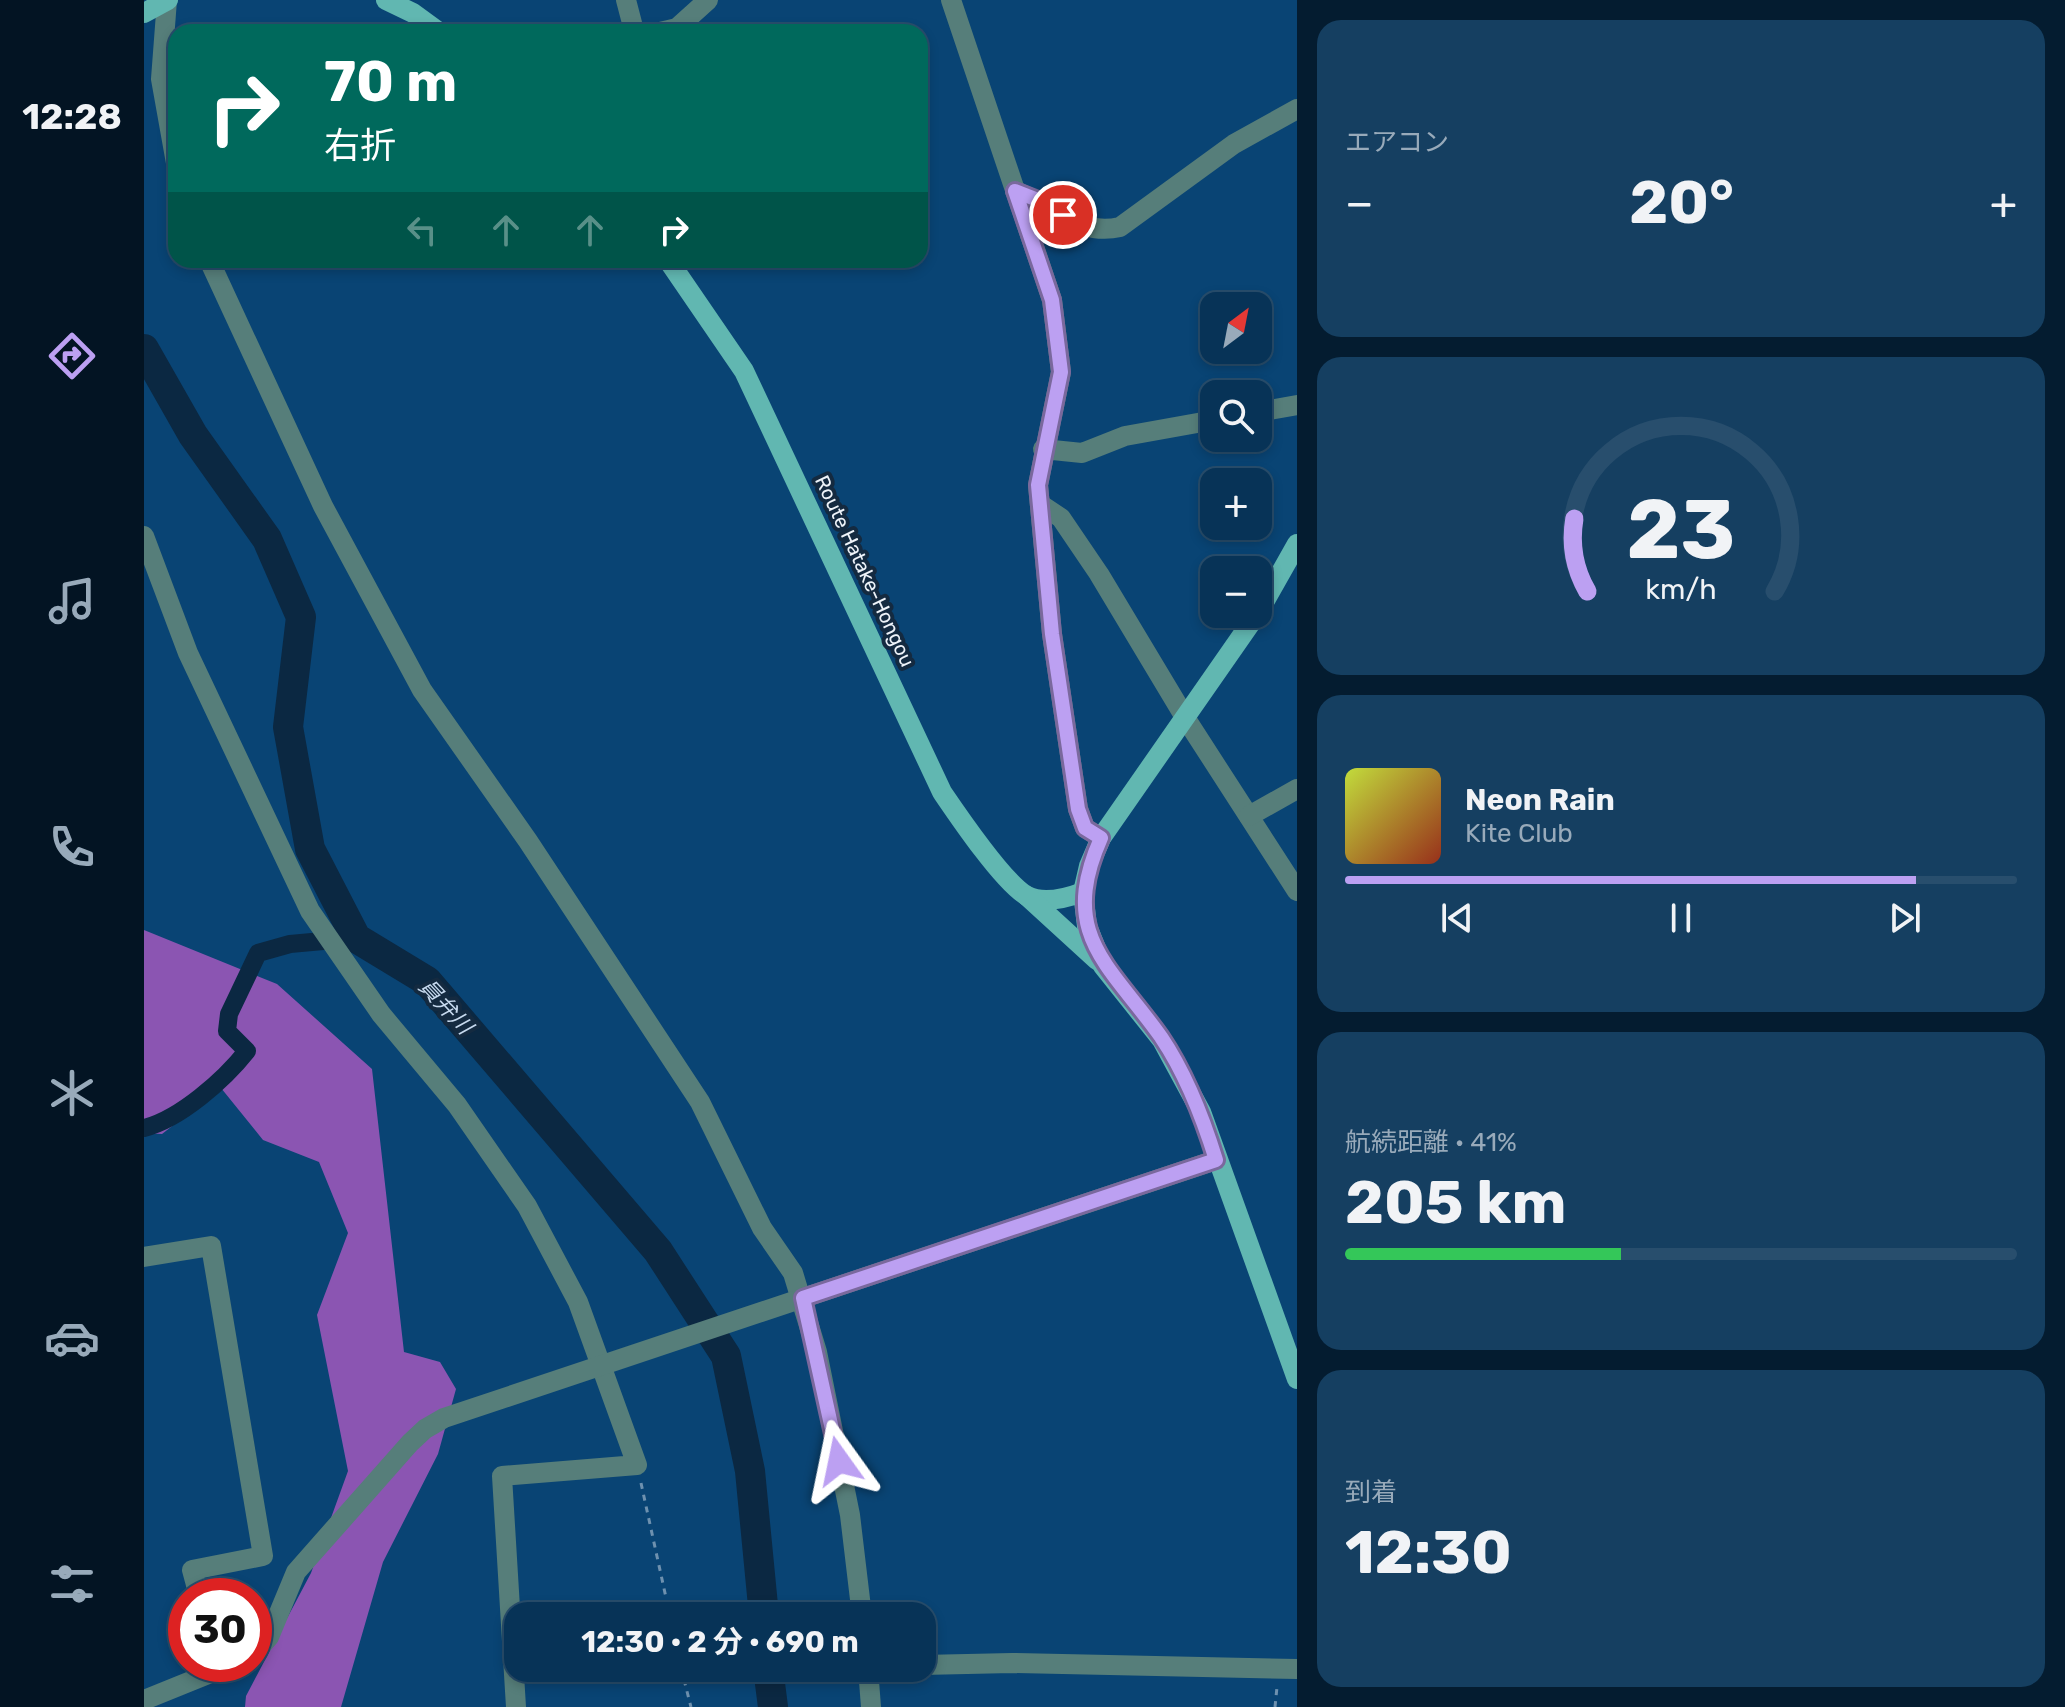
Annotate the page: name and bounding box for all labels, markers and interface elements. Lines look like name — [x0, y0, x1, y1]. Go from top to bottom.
text: 70 m — [324, 49, 457, 115]
icon: right — [192, 56, 296, 160]
text: 12:28 — [22, 95, 122, 138]
text: 右折 — [324, 124, 396, 167]
text: エアコン — [1345, 127, 1449, 158]
text: 20° — [1629, 167, 1734, 238]
text: − — [1345, 177, 1374, 229]
text: + — [1990, 177, 2017, 229]
pin — [1029, 181, 1097, 249]
icon: arrive — [1041, 193, 1085, 237]
icon: left — [400, 208, 444, 252]
icon: ahead — [484, 208, 528, 252]
icon: ahead — [568, 208, 612, 252]
icon: right — [652, 208, 696, 252]
north arrow — [1200, 292, 1272, 364]
map controls — [1200, 292, 1272, 628]
icon: directions — [44, 328, 100, 384]
button: search — [1200, 380, 1272, 452]
button: + — [1200, 468, 1272, 540]
street label: Route Hatake-Hongou — [810, 471, 920, 671]
text: 23 — [1627, 480, 1735, 579]
button: − — [1200, 556, 1272, 628]
text: km/h — [1645, 572, 1717, 606]
icon: music — [44, 573, 100, 629]
text: Neon Rain — [1465, 782, 1615, 818]
text: Kite Club — [1465, 818, 1573, 849]
icon: phone — [44, 819, 100, 875]
icon: previous — [1435, 896, 1479, 940]
icon: pause — [1659, 896, 1703, 940]
icon: next — [1883, 896, 1927, 940]
water label: 員弁川 — [413, 973, 479, 1041]
icon: climate — [44, 1065, 100, 1121]
text: 航続距離 · 41% — [1345, 1127, 1517, 1158]
text: 205 km — [1345, 1167, 1566, 1238]
icon: car — [44, 1310, 100, 1366]
position arrow — [797, 1419, 881, 1503]
text: 到着 — [1345, 1477, 1397, 1508]
text: 12:30 — [1345, 1517, 1512, 1588]
icon: filters — [44, 1556, 100, 1612]
speed limit sign: 30 — [168, 1578, 272, 1682]
text: 12:30 · 2 分 · 690 m — [581, 1624, 859, 1660]

